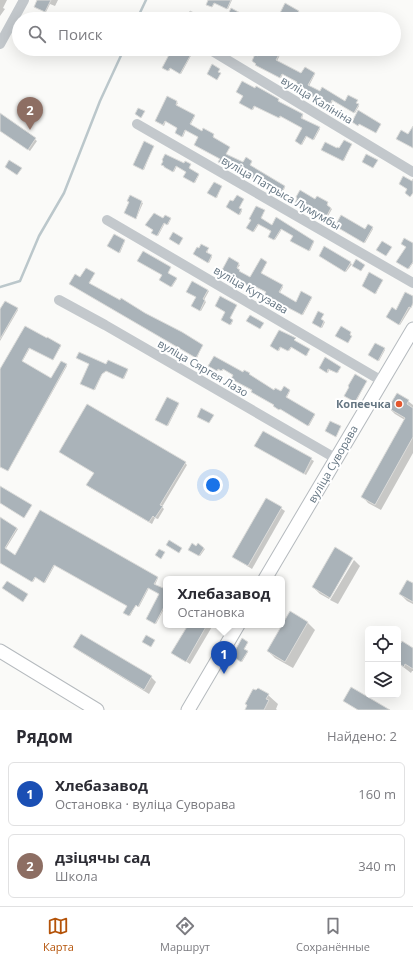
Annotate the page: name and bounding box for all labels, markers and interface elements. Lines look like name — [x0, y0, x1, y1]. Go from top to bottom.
search box — [12, 12, 401, 56]
icon: search — [26, 23, 48, 45]
text: Поиск — [58, 24, 102, 44]
street label: вуліца Калініна — [278, 72, 356, 127]
pin: 2 — [17, 97, 43, 130]
street label: вуліца Патрыса Лумумбы — [219, 152, 344, 233]
street label: вуліца Кутузава — [211, 262, 291, 317]
street label: вуліца Сяргея Лазо — [155, 336, 252, 400]
place label: Копеечка — [336, 396, 391, 411]
marker: Копеечка — [394, 399, 404, 409]
street label: вуліца Суворава — [304, 422, 361, 505]
your location — [203, 475, 223, 495]
popup — [163, 576, 285, 628]
text: Хлебазавод — [177, 583, 271, 603]
text: Остановка — [177, 603, 245, 621]
map controls — [365, 626, 401, 698]
button: locate — [365, 626, 401, 662]
pin: 1 — [211, 641, 237, 674]
button: layers — [365, 662, 401, 698]
text: Рядом — [16, 725, 73, 748]
text: Найдено: 2 — [327, 727, 397, 745]
text: Хлебазавод — [55, 775, 148, 795]
text: 1 — [26, 785, 34, 803]
text: 160 m — [358, 785, 396, 803]
text: Остановка · вуліца Суворава — [55, 795, 236, 813]
text: дзіцячы сад — [55, 847, 150, 867]
text: 2 — [26, 857, 34, 875]
text: 340 m — [358, 857, 396, 875]
text: Школа — [55, 867, 98, 885]
tab: Карта — [43, 915, 74, 954]
tab: Маршрут — [160, 915, 210, 954]
tab: Сохранённые — [296, 915, 370, 954]

